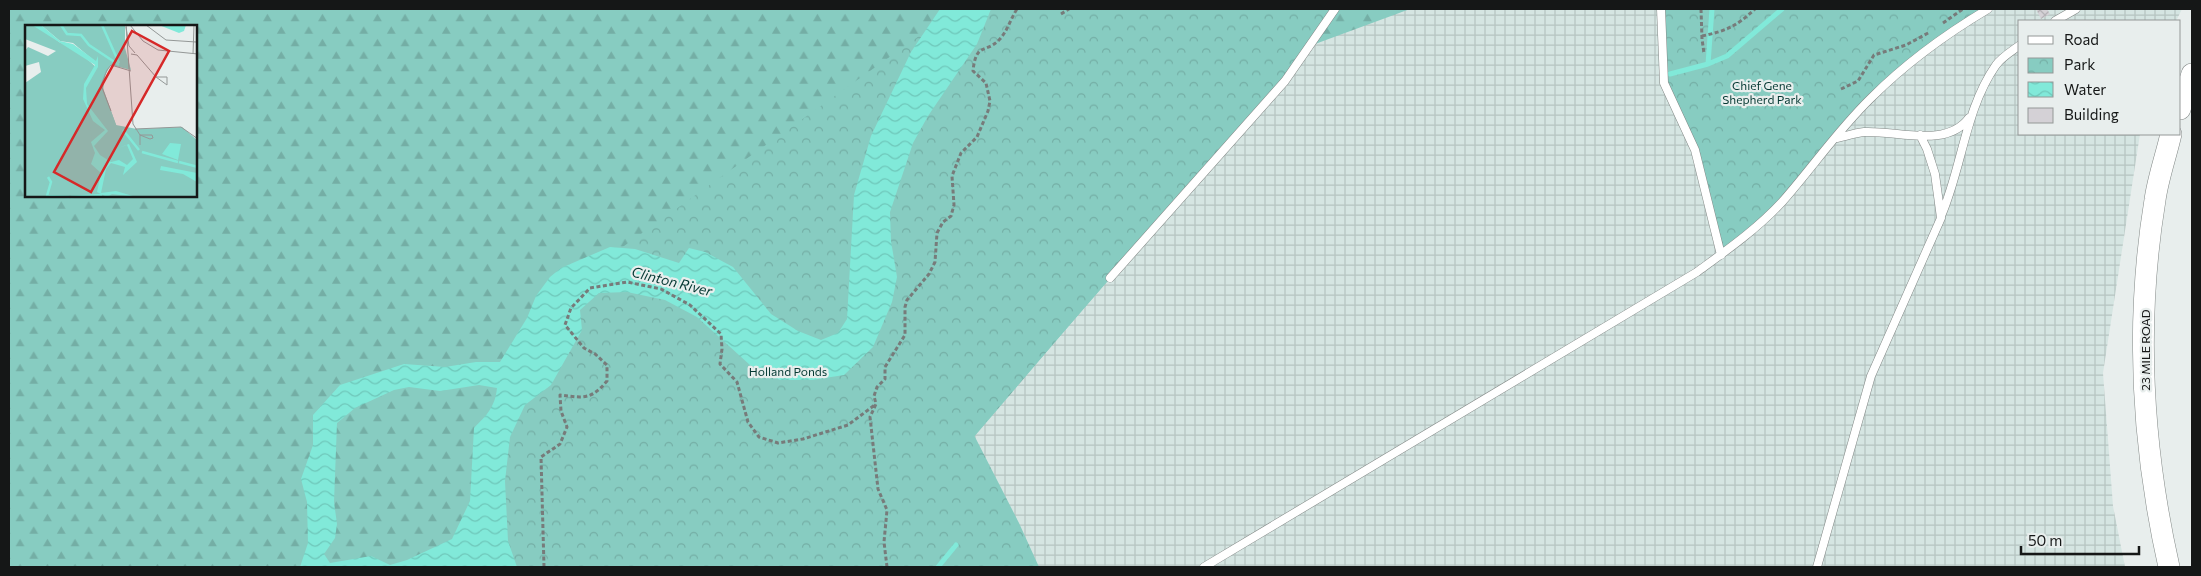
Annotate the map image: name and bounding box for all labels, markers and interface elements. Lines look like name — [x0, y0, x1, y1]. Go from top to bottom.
legend — [2018, 20, 2181, 135]
inset map — [25, 25, 198, 198]
text: Road — [2064, 30, 2099, 48]
text: Park — [2064, 55, 2095, 73]
park label: Chief Gene Shepherd Park — [1722, 78, 1802, 106]
text: Water — [2064, 80, 2106, 98]
text: Building — [2064, 105, 2119, 123]
water label: Clinton River — [630, 263, 714, 299]
street label: 23 MILE ROAD — [2138, 309, 2152, 391]
park label: Holland Ponds — [749, 364, 827, 378]
scale bar — [2021, 524, 2138, 556]
text: 50 m — [2028, 531, 2062, 549]

